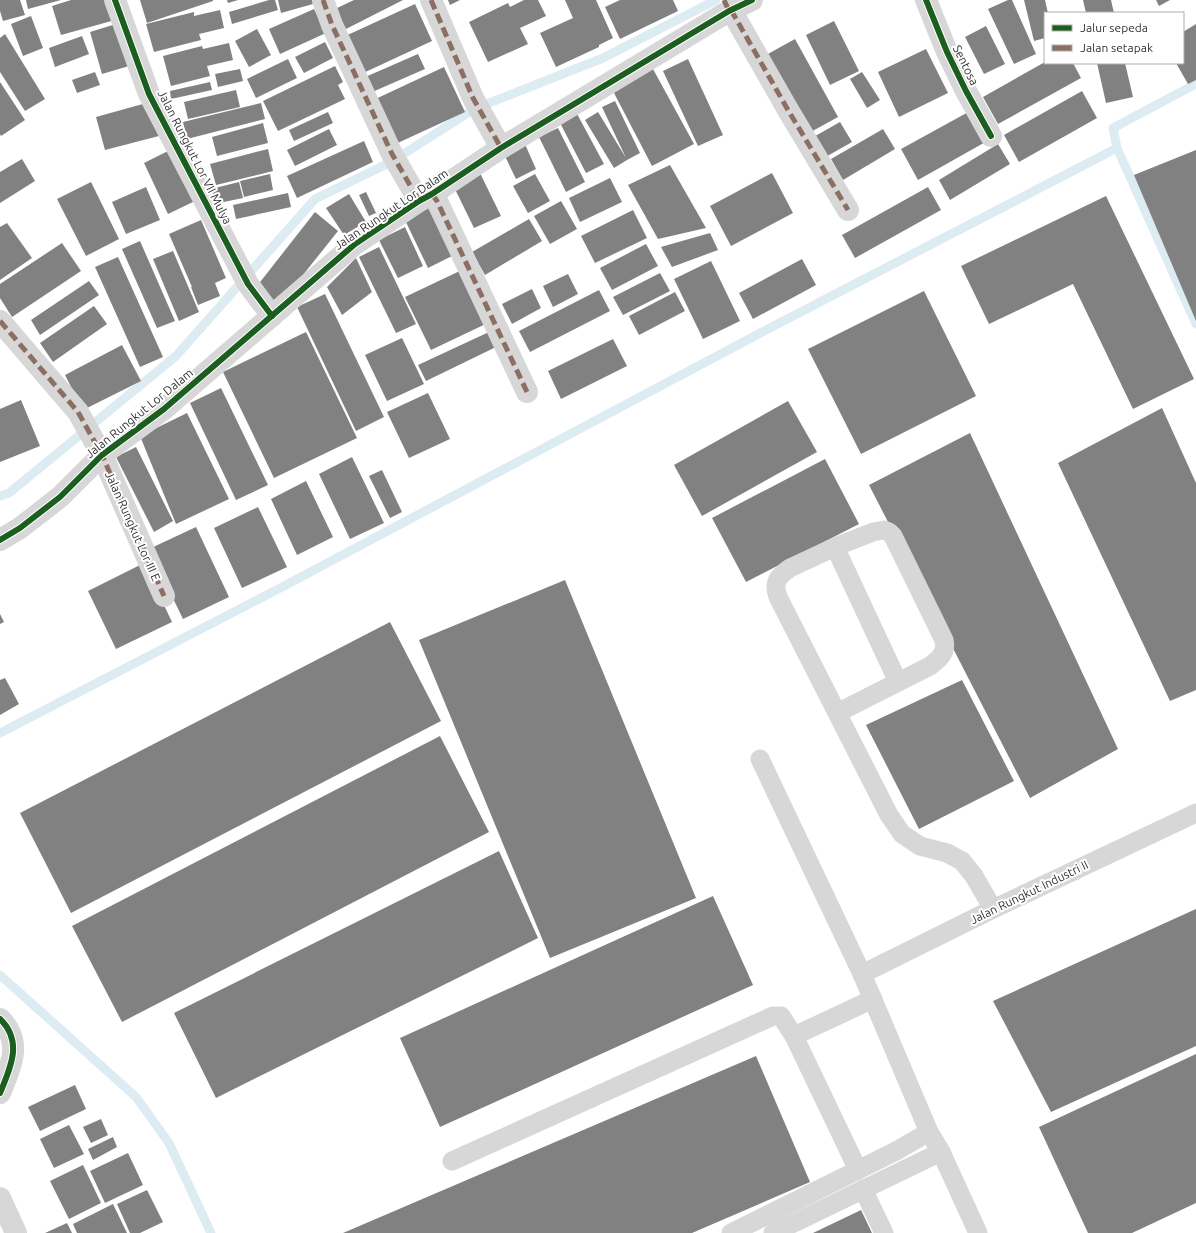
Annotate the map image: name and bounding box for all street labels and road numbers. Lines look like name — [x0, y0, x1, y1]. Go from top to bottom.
street label: Sentosa — [951, 43, 981, 87]
street label: Jalan Rungkut Lor VII Mulya — [155, 88, 235, 226]
street label: Jalan Rungkut Lor Dalam — [332, 166, 450, 252]
street label: Jalan Rungkut Lor Dalam — [83, 366, 195, 460]
street label: Jalan Rungkut Lor III E — [103, 469, 163, 583]
street label: Jalan Rungkut Industri II — [968, 858, 1090, 926]

